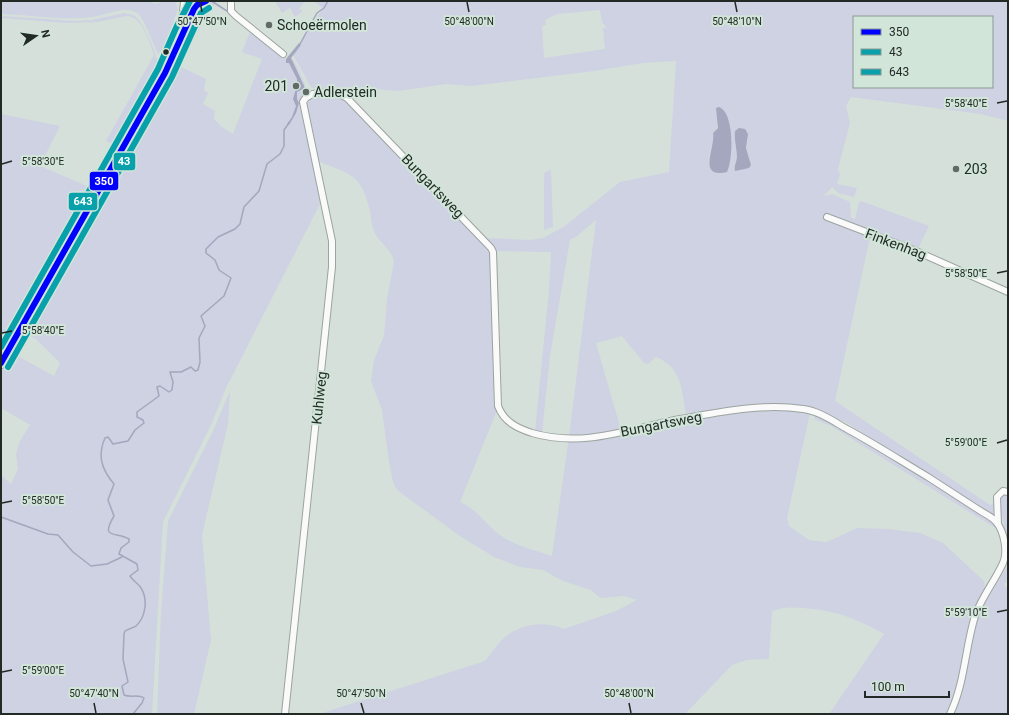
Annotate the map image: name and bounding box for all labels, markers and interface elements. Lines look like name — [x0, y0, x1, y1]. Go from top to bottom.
north arrow — [16, 16, 56, 56]
text: 50°47'50"N — [177, 16, 227, 27]
text: 50°48'00"N — [444, 16, 494, 27]
text: 50°48'10"N — [712, 16, 762, 27]
legend — [853, 16, 993, 88]
place label: Schoeërmolen — [277, 17, 367, 33]
marker: Schoeërmolen — [264, 20, 274, 30]
text: 350 — [889, 25, 909, 39]
text: N — [38, 29, 53, 39]
text: 43 — [889, 45, 903, 59]
unlabelled marker — [161, 47, 171, 57]
text: 643 — [889, 65, 909, 79]
place label: 201 — [264, 78, 288, 94]
marker: 201 — [291, 81, 301, 91]
place label: Adlerstein — [314, 84, 377, 100]
marker: Adlerstein — [301, 87, 311, 97]
text: 5°58'40"E — [945, 98, 988, 109]
street label: Bungartsweg — [399, 151, 467, 221]
line badge: 43 — [113, 152, 136, 171]
text: 43 — [118, 155, 130, 168]
text: 5°58'30"E — [22, 156, 65, 167]
place label: 203 — [964, 161, 988, 177]
marker: 203 — [951, 164, 961, 174]
line badge: 350 — [89, 171, 119, 191]
text: 350 — [95, 175, 113, 188]
line badge: 643 — [68, 192, 98, 211]
text: 643 — [74, 195, 92, 208]
street label: Finkenhag — [863, 225, 929, 263]
text: 5°58'50"E — [945, 268, 988, 279]
text: 5°58'40"E — [22, 325, 65, 336]
street label: Kuhlweg — [308, 371, 330, 425]
street label: Bungartsweg — [619, 408, 703, 440]
text: 5°59'00"E — [945, 437, 988, 448]
text: 5°58'50"E — [22, 495, 65, 506]
text: 5°59'10"E — [945, 607, 988, 618]
text: 5°59'00"E — [22, 665, 65, 676]
scale bar — [865, 673, 949, 699]
text: 100 m — [871, 680, 905, 694]
text: 50°47'40"N — [69, 688, 119, 699]
text: 50°47'50"N — [336, 688, 386, 699]
text: 50°48'00"N — [604, 688, 654, 699]

